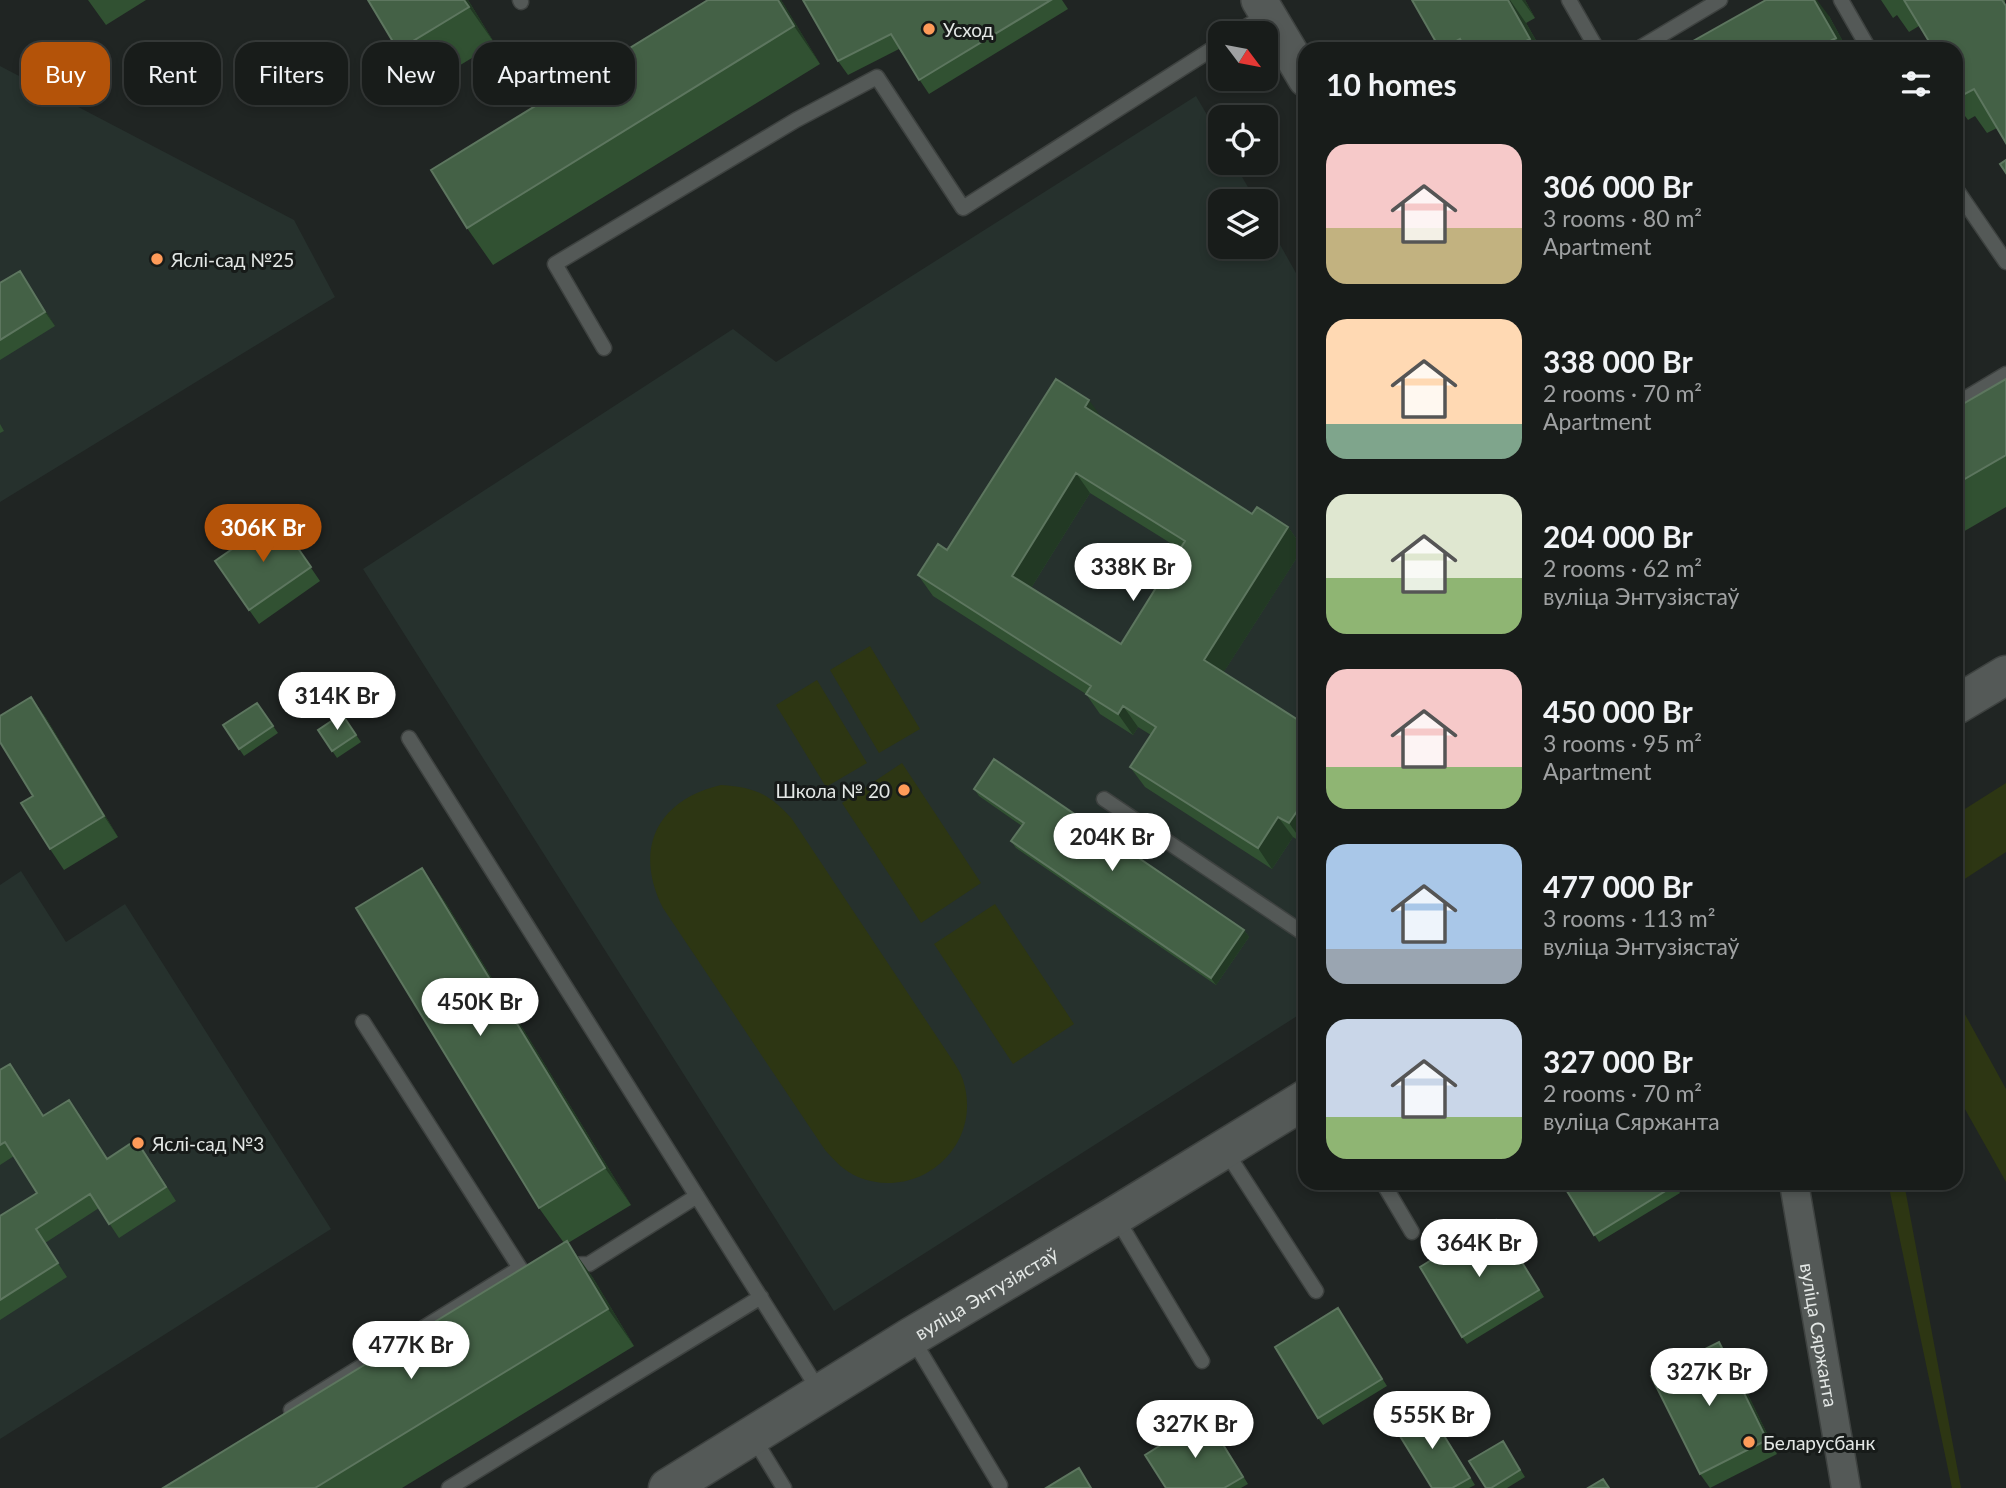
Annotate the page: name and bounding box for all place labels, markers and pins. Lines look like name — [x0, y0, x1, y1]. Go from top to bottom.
place label: Усход — [943, 18, 994, 41]
marker: Усход — [921, 21, 937, 37]
place label: Яслі-сад №25 — [170, 248, 294, 271]
marker: Яслі-сад №25 — [149, 251, 165, 267]
pin: 306K Br — [198, 504, 328, 564]
pin: 338K Br — [1068, 544, 1198, 603]
pin: 314K Br — [272, 672, 402, 732]
place label: Школа № 20 — [775, 779, 890, 802]
marker: Школа № 20 — [896, 782, 912, 798]
pin: 204K Br — [1047, 814, 1177, 873]
pin: 450K Br — [415, 978, 545, 1038]
place label: Яслі-сад №3 — [151, 1132, 264, 1155]
marker: Яслі-сад №3 — [130, 1135, 146, 1151]
pin: 364K Br — [1414, 1220, 1544, 1279]
pin: 477K Br — [346, 1322, 476, 1381]
pin: 327K Br — [1644, 1348, 1774, 1408]
pin: 555K Br — [1367, 1392, 1497, 1451]
pin: 327K Br — [1130, 1400, 1260, 1460]
place label: Беларусбанк — [1763, 1431, 1876, 1454]
marker: Беларусбанк — [1741, 1434, 1757, 1450]

